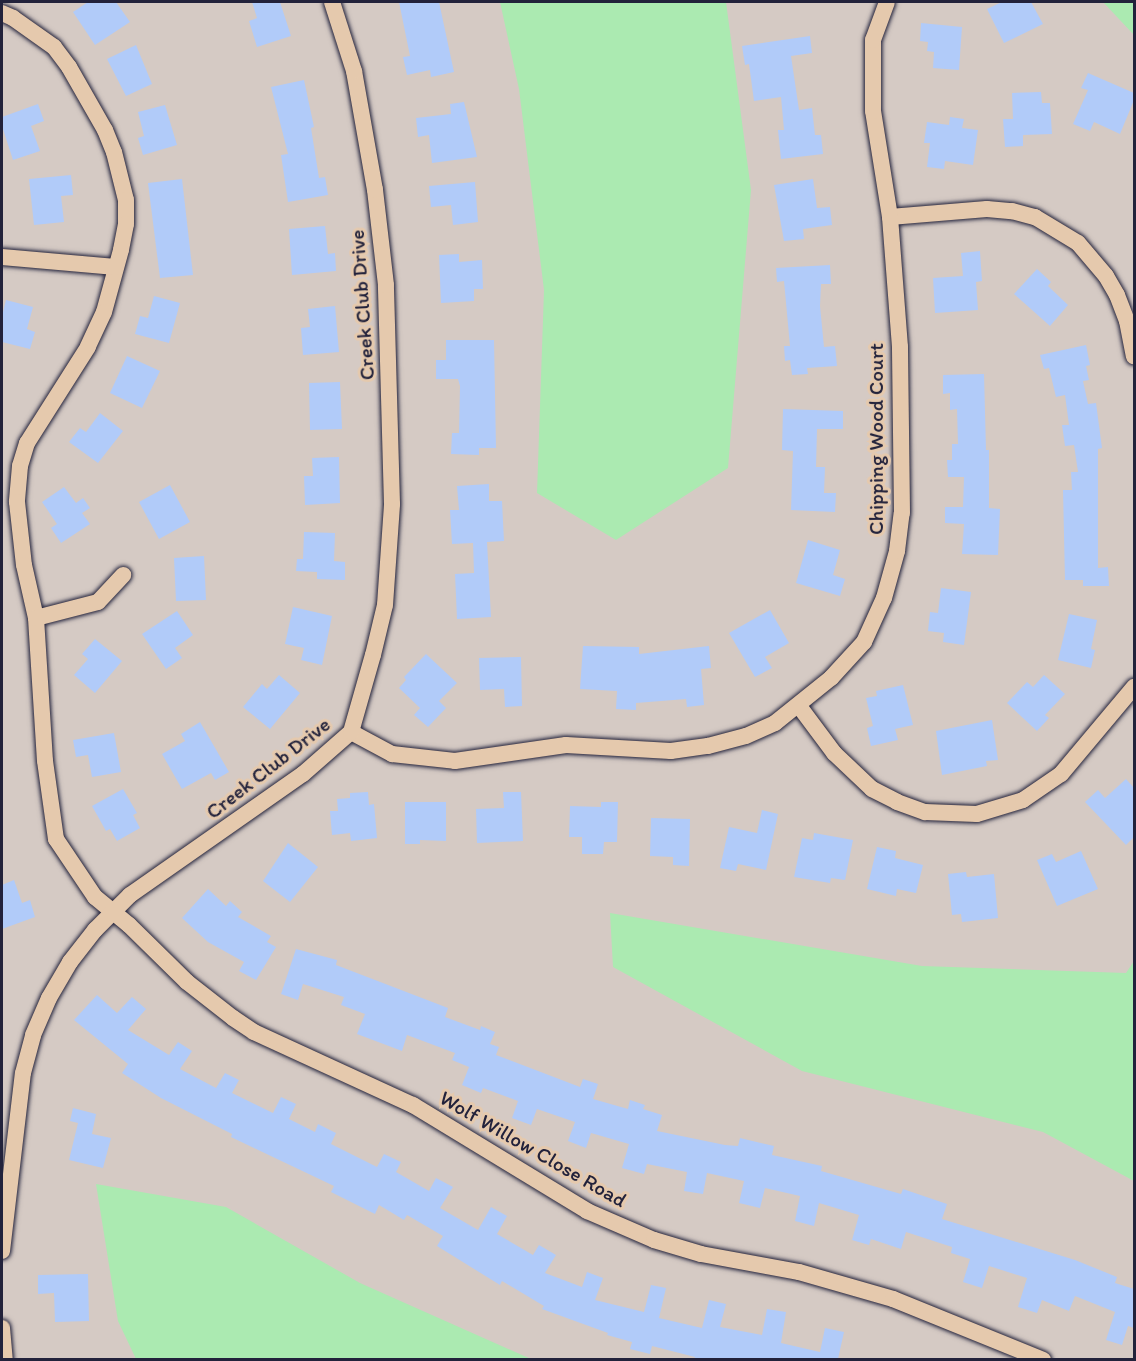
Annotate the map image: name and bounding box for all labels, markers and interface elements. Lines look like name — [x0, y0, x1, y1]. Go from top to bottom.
street label: Creek Club Drive — [344, 229, 380, 381]
street label: Chipping Wood Court — [863, 343, 889, 535]
street label: Creek Club Drive — [201, 712, 335, 824]
street label: Wolf Willow Close Road — [435, 1085, 631, 1213]

